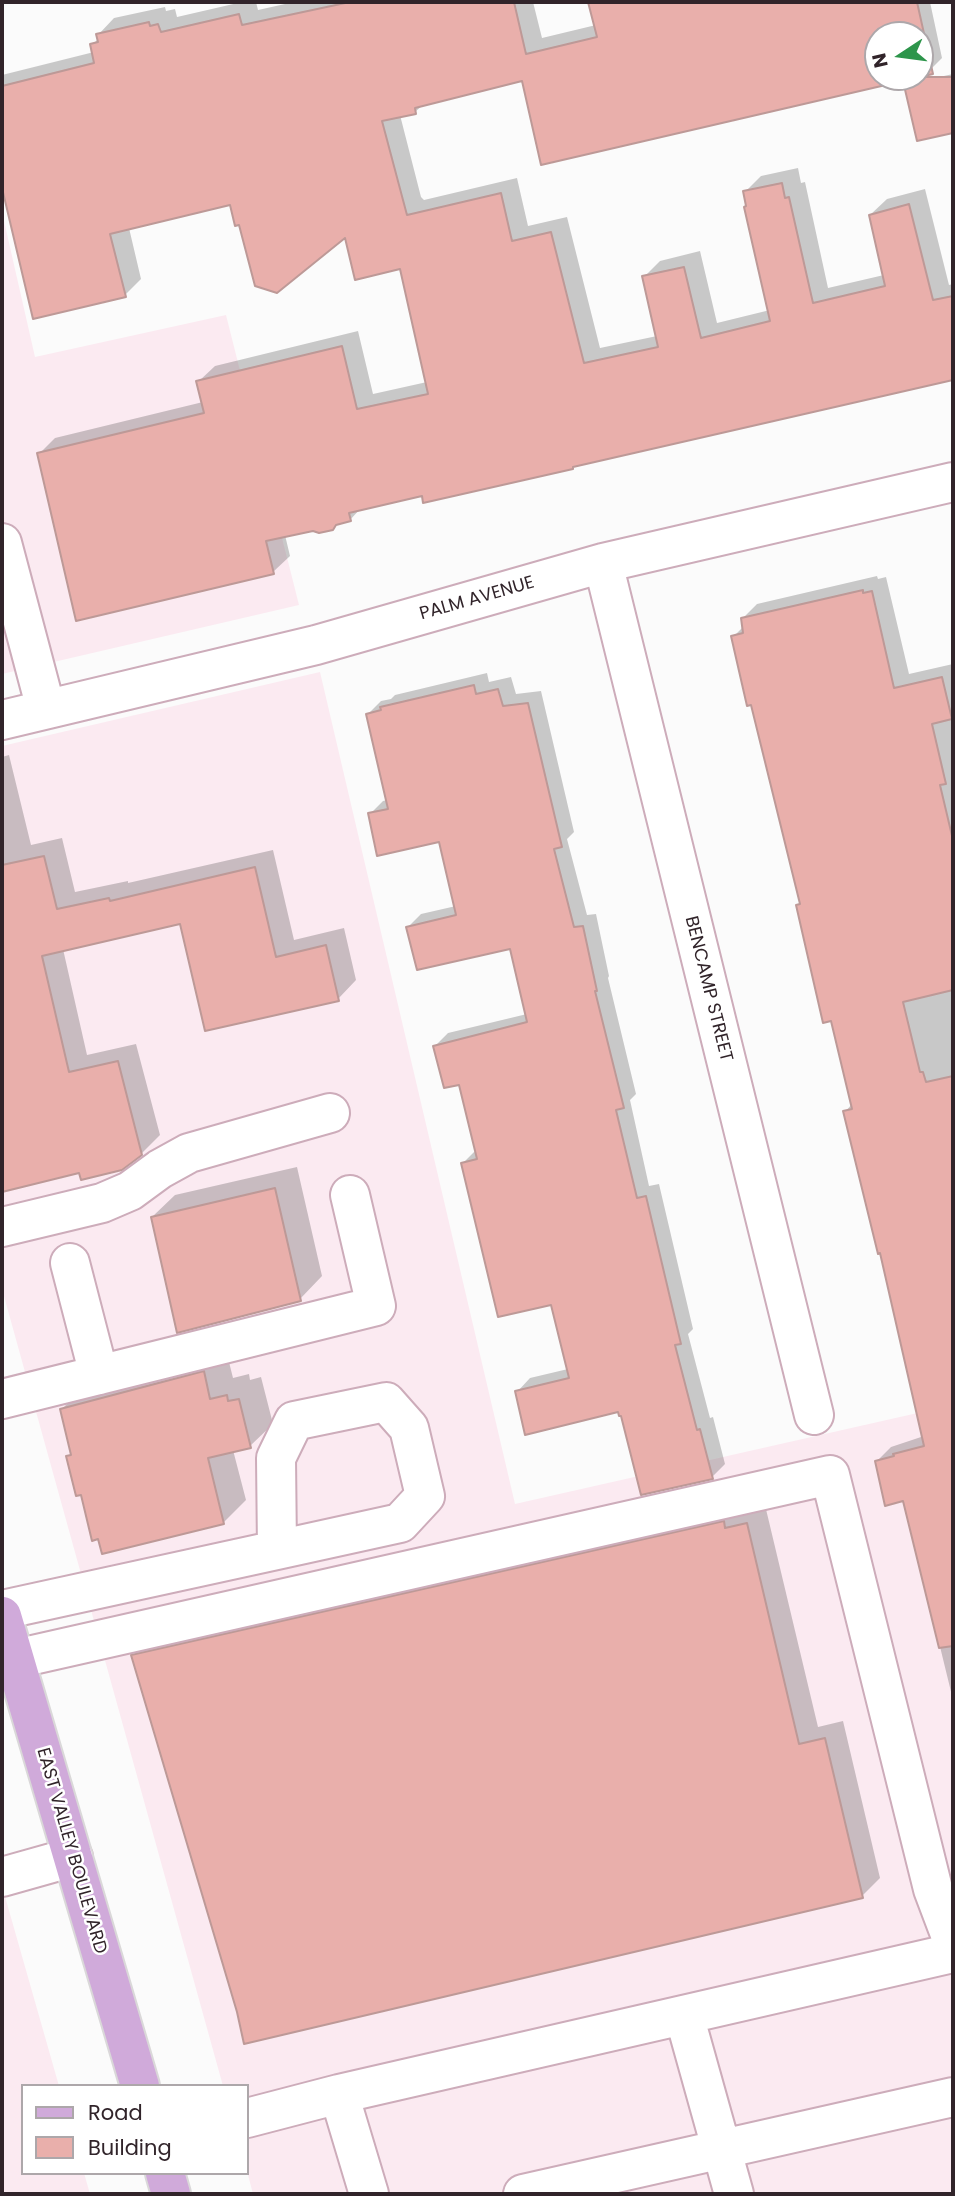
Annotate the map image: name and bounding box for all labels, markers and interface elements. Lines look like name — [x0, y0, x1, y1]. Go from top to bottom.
north arrow — [864, 21, 934, 91]
text: N — [865, 50, 895, 70]
street label: PALM AVENUE — [417, 572, 537, 626]
street label: BENCAMP STREET — [679, 914, 737, 1064]
street label: EAST VALLEY BOULEVARD — [31, 1746, 111, 1956]
legend — [21, 2084, 248, 2175]
text: Road — [88, 2098, 143, 2127]
text: Building — [88, 2133, 172, 2162]

